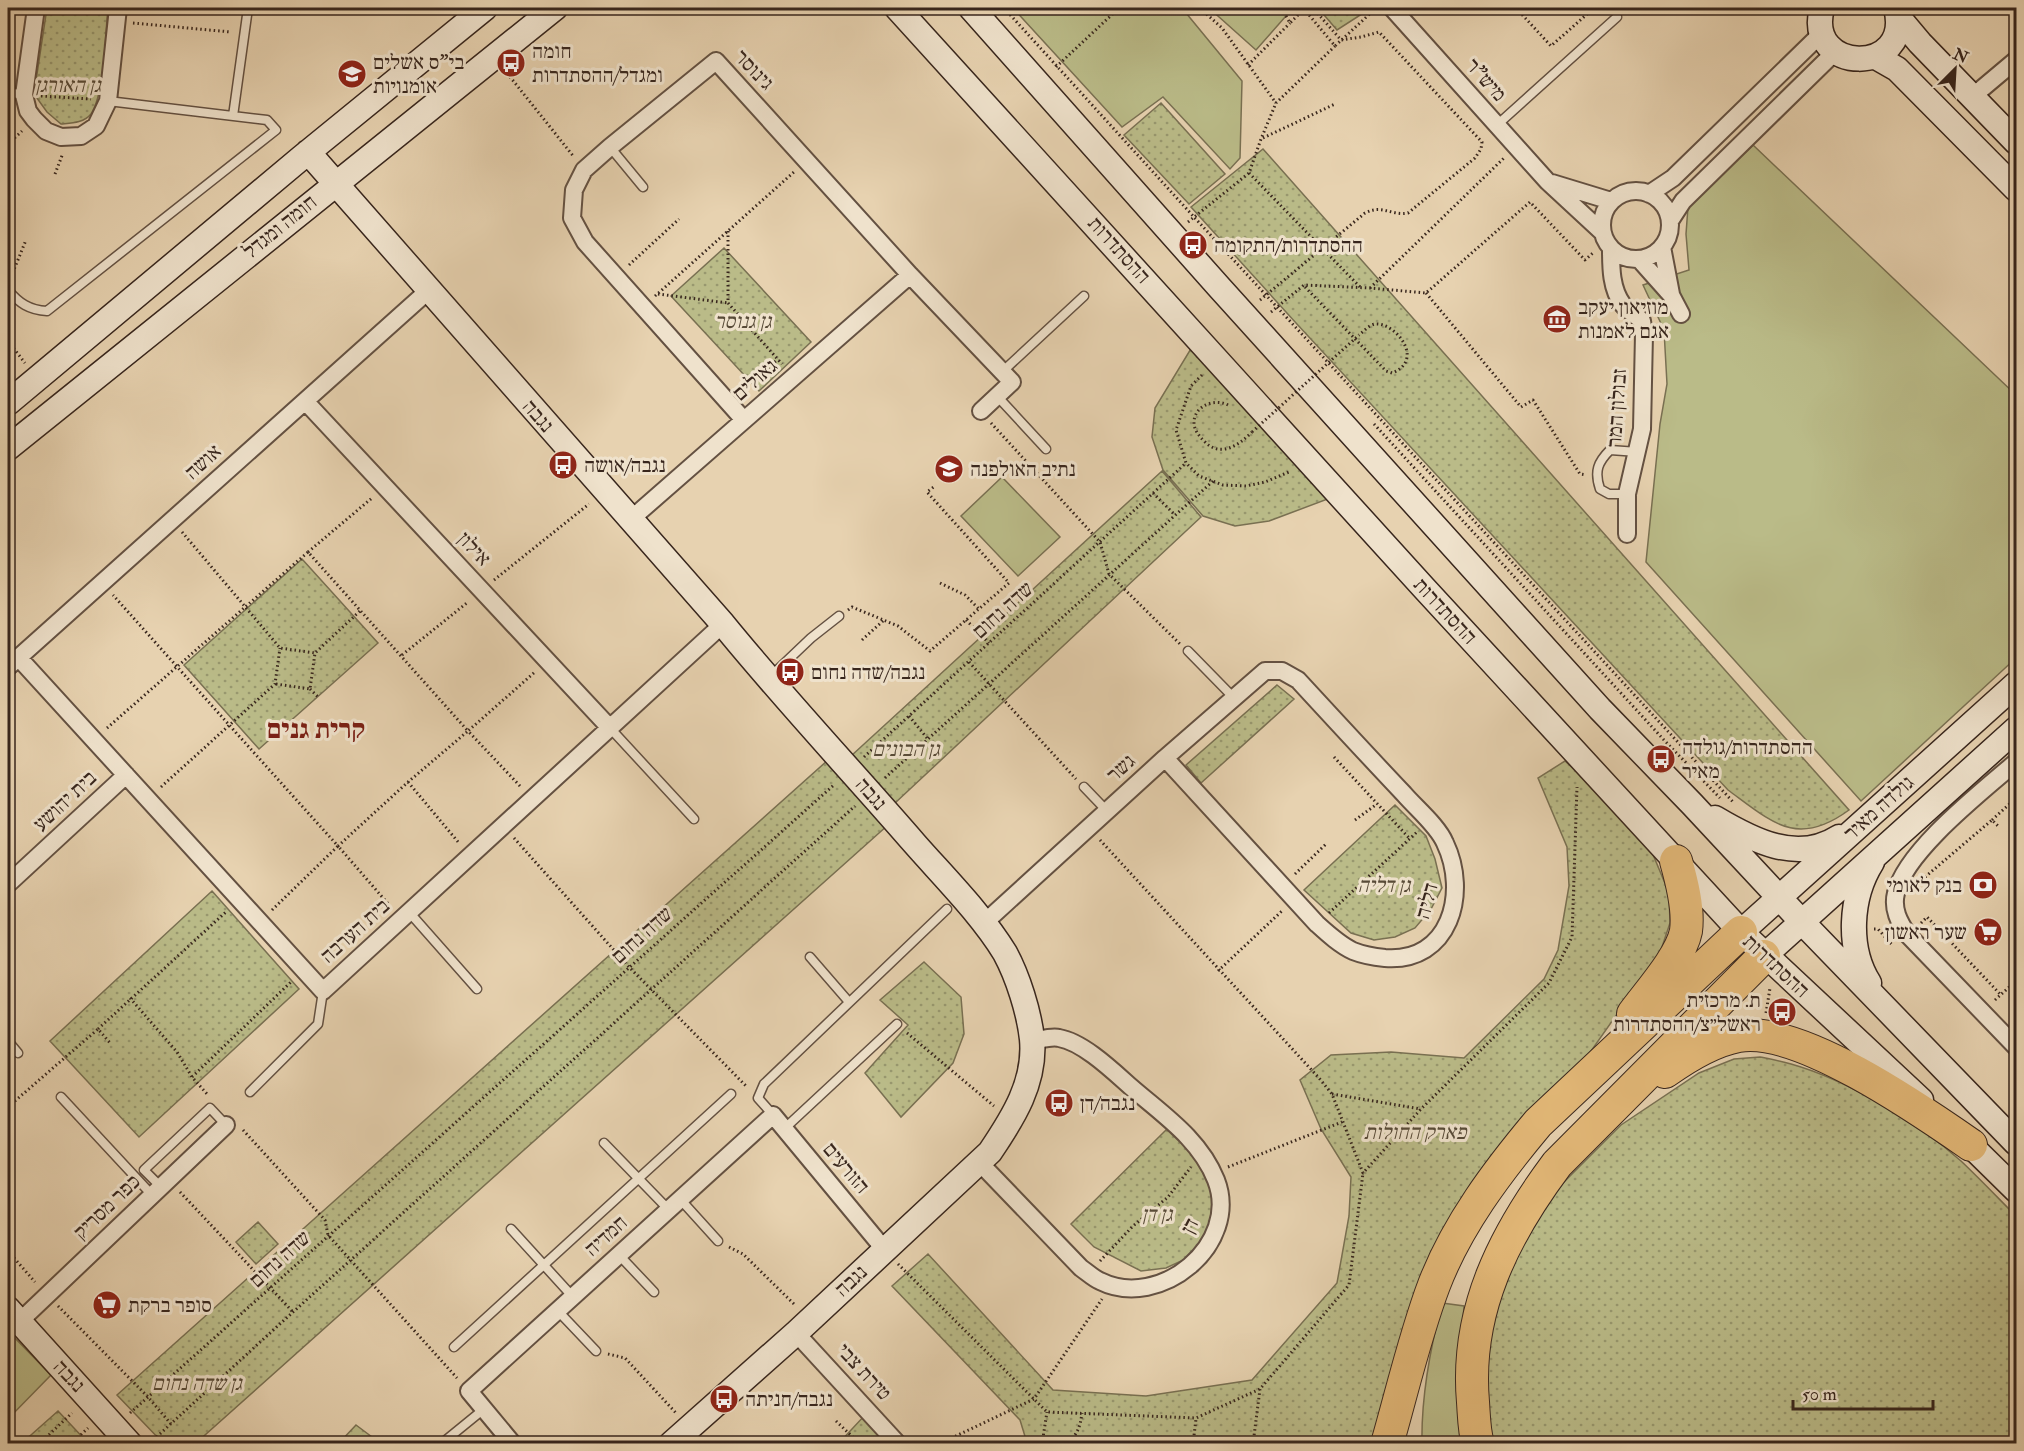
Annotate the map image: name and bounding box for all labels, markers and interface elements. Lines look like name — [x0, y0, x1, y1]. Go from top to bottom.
place label: חומה ומגדל/ההסתדרות — [532, 38, 663, 89]
north arrow — [1925, 39, 1985, 99]
street label: גינוסר — [728, 44, 780, 96]
text: N — [1949, 44, 1972, 69]
bus stop icon: חומה ומגדל/ההסתדרות — [495, 47, 527, 79]
place label: בי"ס אשלים אומנויות — [373, 49, 464, 100]
street label: מיש"ר — [1460, 53, 1512, 107]
school or university icon: בי"ס אשלים אומנויות — [336, 58, 368, 90]
park label: גן האורגן — [35, 72, 103, 99]
street label: חומה ומגדל — [237, 189, 323, 265]
street label: ההסתדרות — [1082, 211, 1156, 289]
bus stop icon: ההסתדרות/התקומה — [1177, 229, 1209, 261]
place label: ההסתדרות/התקומה — [1214, 232, 1363, 259]
place label: מוזיאון יעקב אגם לאמנות — [1578, 294, 1669, 345]
museum icon: מוזיאון יעקב אגם לאמנות — [1541, 303, 1573, 335]
park label: גן גנוסר — [715, 308, 773, 335]
street label: גאולים — [727, 353, 783, 407]
street label: זבולון המר — [1601, 368, 1633, 448]
street label: נגבה — [516, 394, 560, 438]
street label: אושה — [179, 438, 227, 486]
bus stop icon: נגבה/אושה — [547, 449, 579, 481]
place label: נגבה/אושה — [584, 452, 666, 479]
school or university icon: נתיב האולפנה — [933, 453, 965, 485]
place label: נתיב האולפנה — [970, 456, 1076, 483]
street label: אילון — [451, 526, 497, 572]
street label: ההסתדרות — [1407, 572, 1483, 650]
street label: שדה נחום — [967, 575, 1039, 645]
bus stop icon: נגבה/שדה נחום — [774, 656, 806, 688]
place label: נגבה/שדה נחום — [811, 659, 925, 686]
district label: קרית גנים — [267, 713, 365, 746]
place label: ההסתדרות/גולדה מאיר — [1682, 734, 1813, 785]
park label: גן הבונים — [872, 736, 942, 763]
bus stop icon: ההסתדרות/גולדה מאיר — [1645, 743, 1677, 775]
street label: גשר — [1101, 748, 1141, 788]
street label: בית יהושע — [27, 765, 103, 837]
street label: גולדה מאיר — [1838, 769, 1920, 847]
street label: נגבה — [849, 772, 893, 816]
bank icon: בנק לאומי — [1967, 869, 1999, 901]
park label: גן דליה — [1358, 872, 1412, 899]
place label: בנק לאומי — [1886, 872, 1962, 899]
street label: דליה — [1409, 880, 1445, 922]
street label: בית הערבה — [315, 893, 395, 969]
street label: שדה נחום — [606, 900, 678, 970]
supermarket icon: שער ראשון — [1972, 916, 2004, 948]
place label: שער ראשון — [1885, 919, 1967, 946]
street label: ההסתדרות — [1737, 928, 1815, 1004]
place label: ת. מרכזית ראשל״צ/ההסתדרות — [1613, 987, 1761, 1038]
bus stop icon: ת. מרכזית ראשל״צ/ההסתדרות — [1766, 996, 1798, 1028]
bus stop icon: נגבה/דן — [1043, 1087, 1075, 1119]
place label: נגבה/דן — [1080, 1090, 1135, 1117]
park label: פארק החולות — [1364, 1119, 1468, 1146]
street label: הזורעים — [817, 1137, 875, 1199]
street label: כפר מסריק — [68, 1168, 146, 1246]
park label: גן דן — [1142, 1201, 1174, 1228]
street label: חמדיה — [579, 1210, 633, 1262]
street label: דן — [1175, 1214, 1205, 1238]
street label: שדה נחום — [244, 1224, 316, 1294]
street label: נגבה — [829, 1259, 873, 1303]
supermarket icon: סופר ברקת — [91, 1289, 123, 1321]
place label: סופר ברקת — [128, 1292, 212, 1319]
street label: טירת צבי — [831, 1338, 897, 1406]
street label: נגבה — [47, 1354, 91, 1398]
park label: גן שדה נחום — [152, 1370, 244, 1397]
scale bar — [1793, 1373, 1932, 1411]
bus stop icon: נגבה/חניתה — [708, 1383, 740, 1415]
text: 50 m — [1802, 1383, 1837, 1406]
place label: נגבה/חניתה — [745, 1386, 833, 1413]

